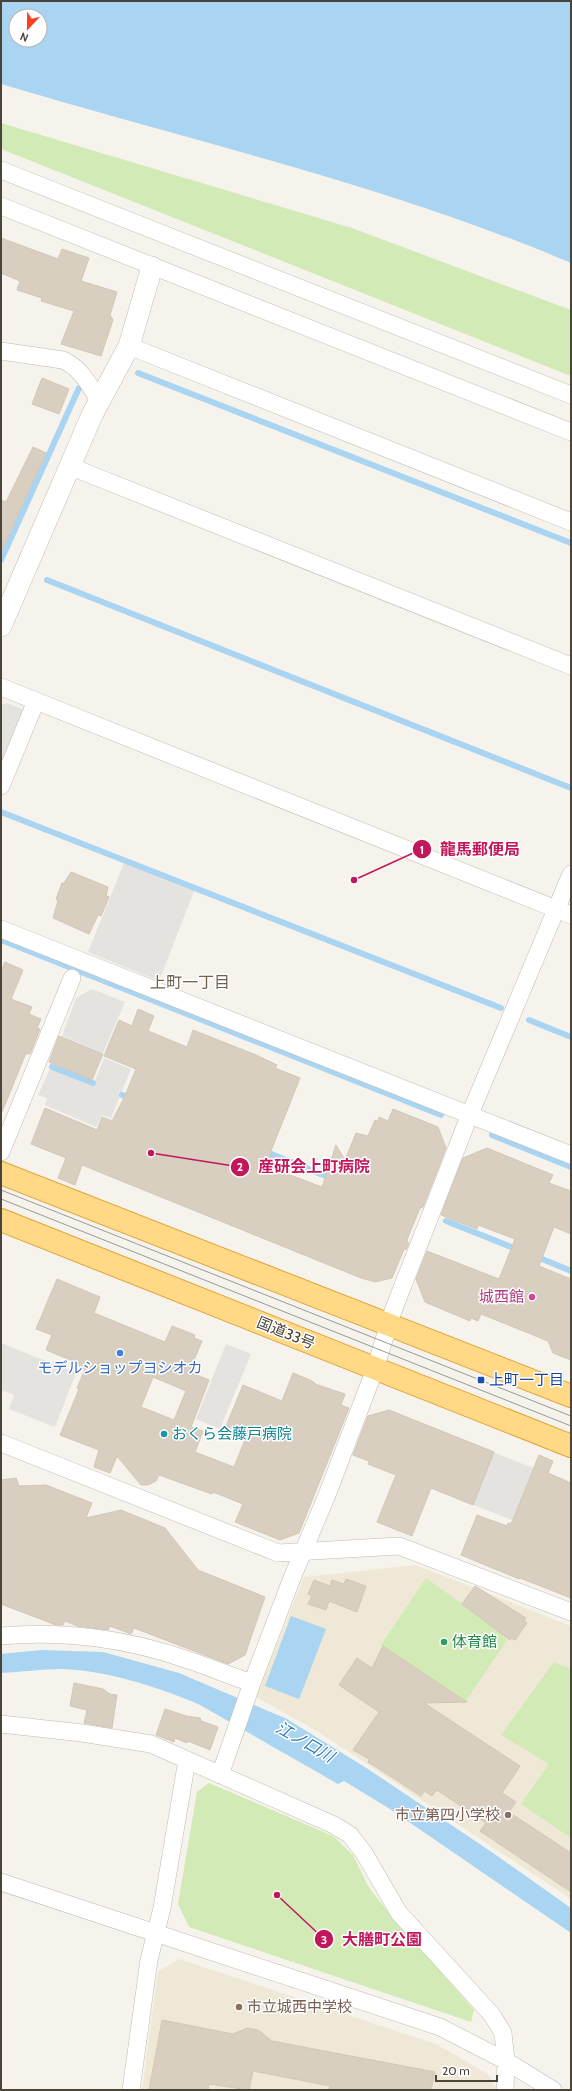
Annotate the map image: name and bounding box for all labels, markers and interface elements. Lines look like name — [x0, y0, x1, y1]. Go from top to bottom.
north arrow — [8, 8, 48, 48]
text: N — [18, 29, 30, 45]
callout: 龍馬郵便局 — [412, 835, 528, 863]
text: 龍馬郵便局 — [440, 840, 520, 859]
text: 1 — [420, 842, 424, 857]
district label: 上町一丁目 — [150, 973, 230, 992]
callout: 産研会上町病院 — [230, 1153, 378, 1181]
text: 産研会上町病院 — [258, 1157, 370, 1176]
text: 2 — [237, 1159, 243, 1174]
place label: 城西館 — [479, 1288, 524, 1306]
marker: 城西館 — [527, 1292, 537, 1302]
street label: 国道33号 — [254, 1313, 318, 1353]
marker: モデルショップヨシオカ — [115, 1348, 125, 1358]
place label: モデルショップヨシオカ — [37, 1359, 203, 1377]
place label: 上町一丁目 — [489, 1371, 564, 1389]
marker: 上町一丁目 — [476, 1375, 486, 1385]
place label: おくら会藤戸病院 — [172, 1425, 292, 1443]
marker: おくら会藤戸病院 — [159, 1429, 169, 1439]
place label: 体育館 — [452, 1633, 497, 1651]
marker: 体育館 — [439, 1637, 449, 1647]
water label: 江ノ口川 — [273, 1718, 339, 1767]
place label: 市立第四小学校 — [395, 1806, 500, 1824]
marker: 市立第四小学校 — [503, 1810, 513, 1820]
callout: 大膳町公園 — [314, 1925, 430, 1953]
text: 大膳町公園 — [342, 1930, 422, 1949]
text: 3 — [321, 1932, 327, 1947]
place label: 市立城西中学校 — [247, 1998, 352, 2016]
marker: 市立城西中学校 — [234, 2002, 244, 2012]
scale bar — [436, 2057, 497, 2083]
text: 20 m — [442, 2063, 470, 2078]

